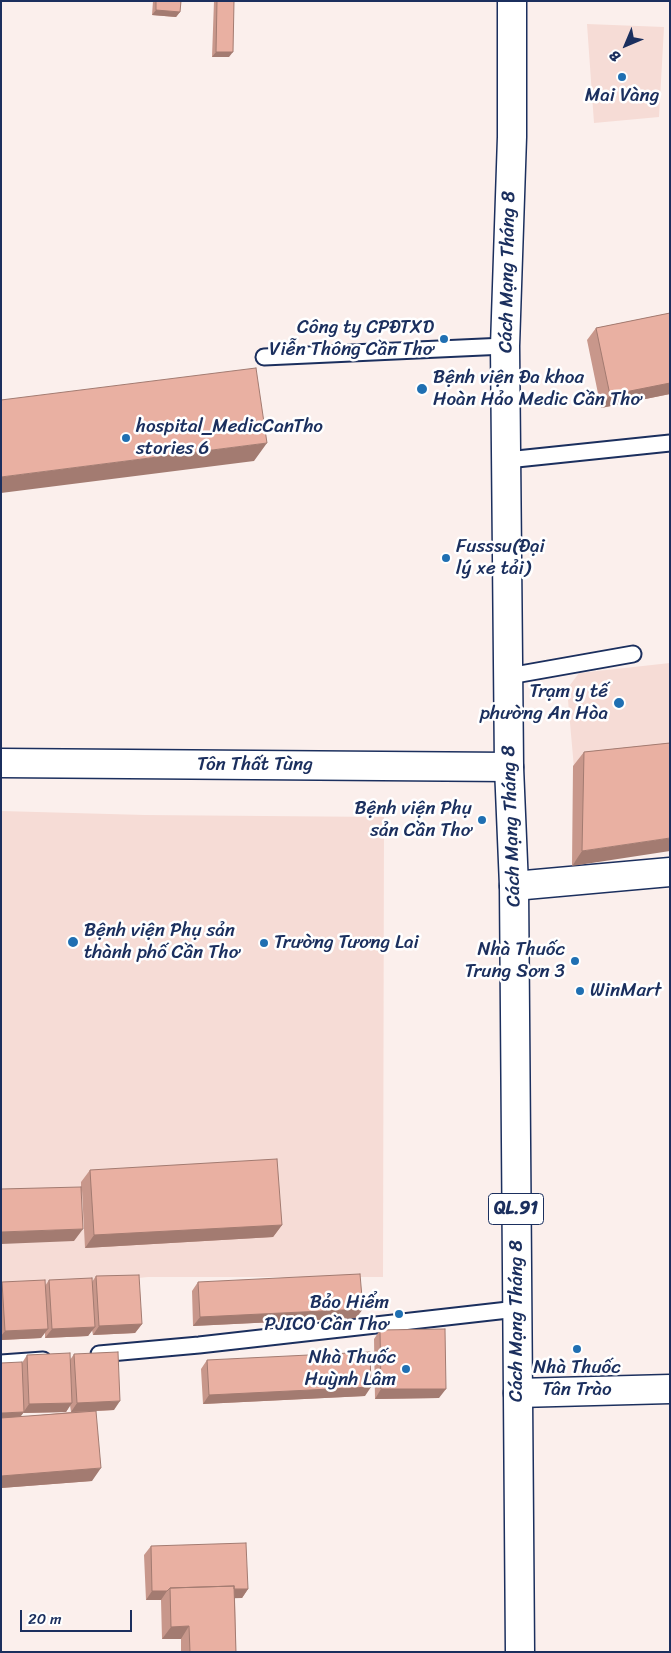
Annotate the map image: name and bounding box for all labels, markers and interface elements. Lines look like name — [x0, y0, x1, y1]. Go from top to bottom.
north arrow — [601, 20, 651, 70]
text: B — [603, 44, 627, 68]
marker: Mai Vàng — [616, 71, 628, 83]
place label: Mai Vàng — [585, 85, 659, 107]
street label: Cách Mạng Tháng 8 — [495, 191, 521, 353]
place label: Công ty CPĐTXD Viễn Thông Cần Thơ — [269, 317, 434, 361]
marker: Công ty CPĐTXD Viễn Thông Cần Thơ — [438, 333, 450, 345]
place label: Bệnh viện Đa khoa Hoàn Hảo Medic Cần Thơ — [433, 367, 642, 411]
marker: Bệnh viện Đa khoa Hoàn Hảo Medic Cần Thơ — [415, 382, 429, 396]
place label: hospital_MedicCanTho stories 6 — [136, 416, 323, 460]
marker: hospital_MedicCanTho stories 6 — [120, 432, 132, 444]
place label: Fusssu(Đại lý xe tải) — [456, 536, 545, 580]
marker: Fusssu(Đại lý xe tải) — [440, 552, 452, 564]
place label: Trạm y tế phường An Hòa — [480, 681, 608, 725]
marker: Trạm y tế phường An Hòa — [612, 696, 626, 710]
street label: Cách Mạng Tháng 8 — [498, 745, 526, 907]
street label: Tôn Thất Tùng — [197, 754, 313, 776]
place label: Bệnh viện Phụ sản Cần Thơ — [354, 798, 472, 842]
marker: Bệnh viện Phụ sản Cần Thơ — [476, 814, 488, 826]
place label: Bệnh viện Phụ sản thành phố Cần Thơ — [84, 920, 240, 964]
place label: Trường Tương Lai — [274, 932, 419, 954]
marker: Bệnh viện Phụ sản thành phố Cần Thơ — [66, 935, 80, 949]
marker: Trường Tương Lai — [258, 937, 270, 949]
place label: Nhà Thuốc Trung Sơn 3 — [465, 939, 565, 983]
marker: Nhà Thuốc Trung Sơn 3 — [569, 955, 581, 967]
place label: WinMart — [590, 980, 661, 1002]
marker: WinMart — [574, 985, 586, 997]
road number: QL.91 — [488, 1194, 544, 1224]
street label: Cách Mạng Tháng 8 — [506, 1240, 528, 1402]
place label: Bảo Hiểm PJICO Cần Thơ — [264, 1292, 389, 1336]
marker: Bảo Hiểm PJICO Cần Thơ — [393, 1308, 405, 1320]
marker: Nhà Thuốc Tân Trào — [571, 1343, 583, 1355]
place label: Nhà Thuốc Huỳnh Lâm — [304, 1347, 396, 1391]
place label: Nhà Thuốc Tân Trào — [533, 1357, 621, 1401]
marker: Nhà Thuốc Huỳnh Lâm — [400, 1363, 412, 1375]
scale bar — [22, 1600, 135, 1632]
text: 20 m — [28, 1606, 62, 1632]

